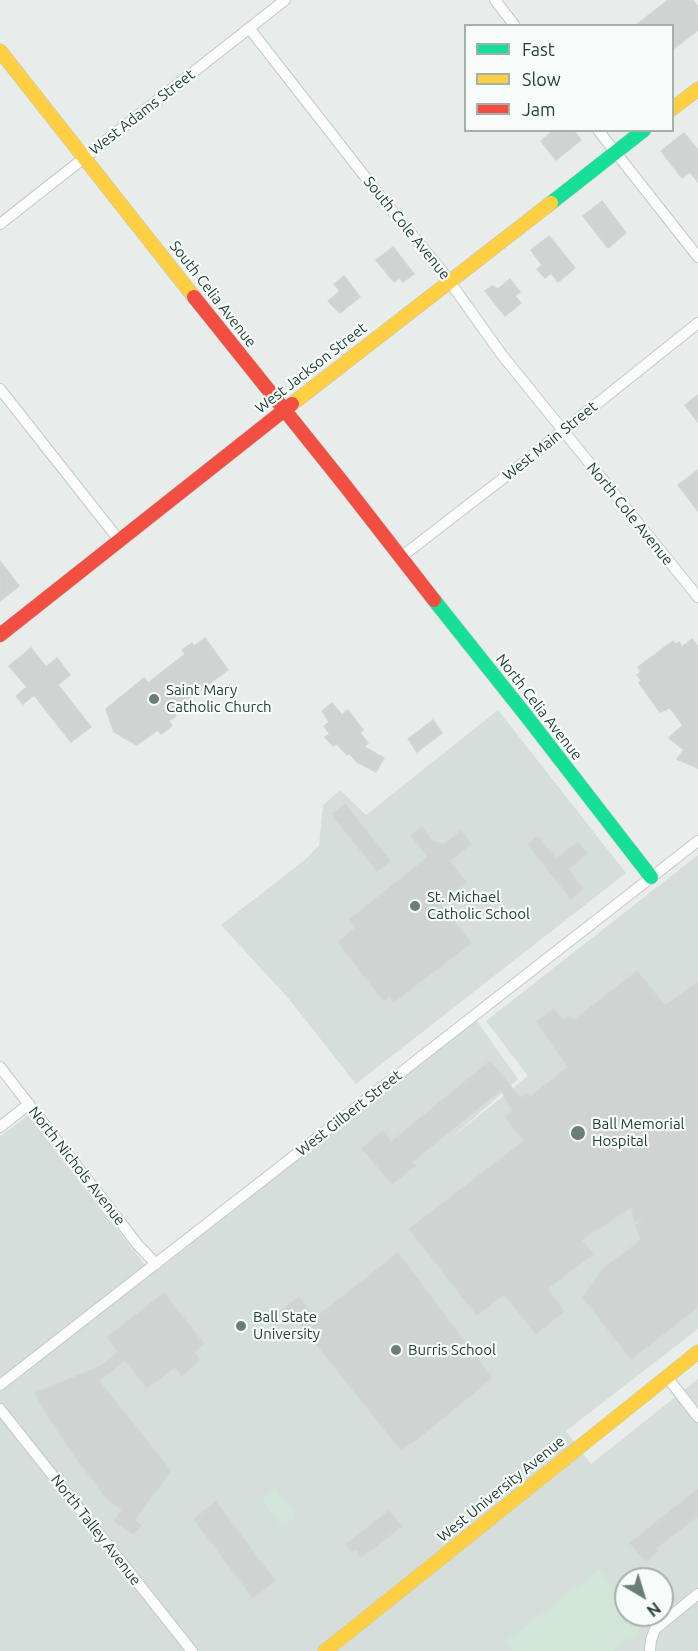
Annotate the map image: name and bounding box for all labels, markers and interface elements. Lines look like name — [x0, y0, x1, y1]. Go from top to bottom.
legend — [464, 24, 674, 132]
text: Fast — [522, 39, 555, 59]
street label: West Adams Street — [86, 65, 198, 159]
text: Slow — [522, 69, 561, 89]
text: Jam — [522, 99, 556, 119]
street label: South Cole Avenue — [360, 173, 454, 283]
street label: South Celia Avenue — [166, 237, 260, 351]
street label: West Jackson Street — [252, 319, 370, 417]
street label: West Main Street — [499, 397, 601, 485]
street label: North Cole Avenue — [583, 459, 677, 569]
street label: North Celia Avenue — [492, 650, 586, 764]
place label: Saint Mary Catholic Church — [166, 681, 272, 716]
marker: Saint Mary Catholic Church — [147, 692, 161, 706]
place label: St. Michael Catholic School — [427, 888, 530, 923]
marker: St. Michael Catholic School — [408, 899, 422, 913]
street label: West Gilbert Street — [293, 1066, 405, 1160]
street label: North Nichols Avenue — [25, 1103, 129, 1229]
place label: Ball Memorial Hospital — [592, 1115, 685, 1150]
marker: Ball Memorial Hospital — [569, 1124, 587, 1142]
place label: Ball State University — [253, 1308, 320, 1343]
marker: Ball State University — [234, 1319, 248, 1333]
place label: Burris School — [408, 1341, 496, 1359]
marker: Burris School — [389, 1343, 403, 1357]
street label: West University Avenue — [434, 1432, 568, 1546]
street label: North Talley Avenue — [47, 1471, 145, 1589]
north arrow — [614, 1567, 674, 1627]
text: N — [644, 1599, 664, 1620]

